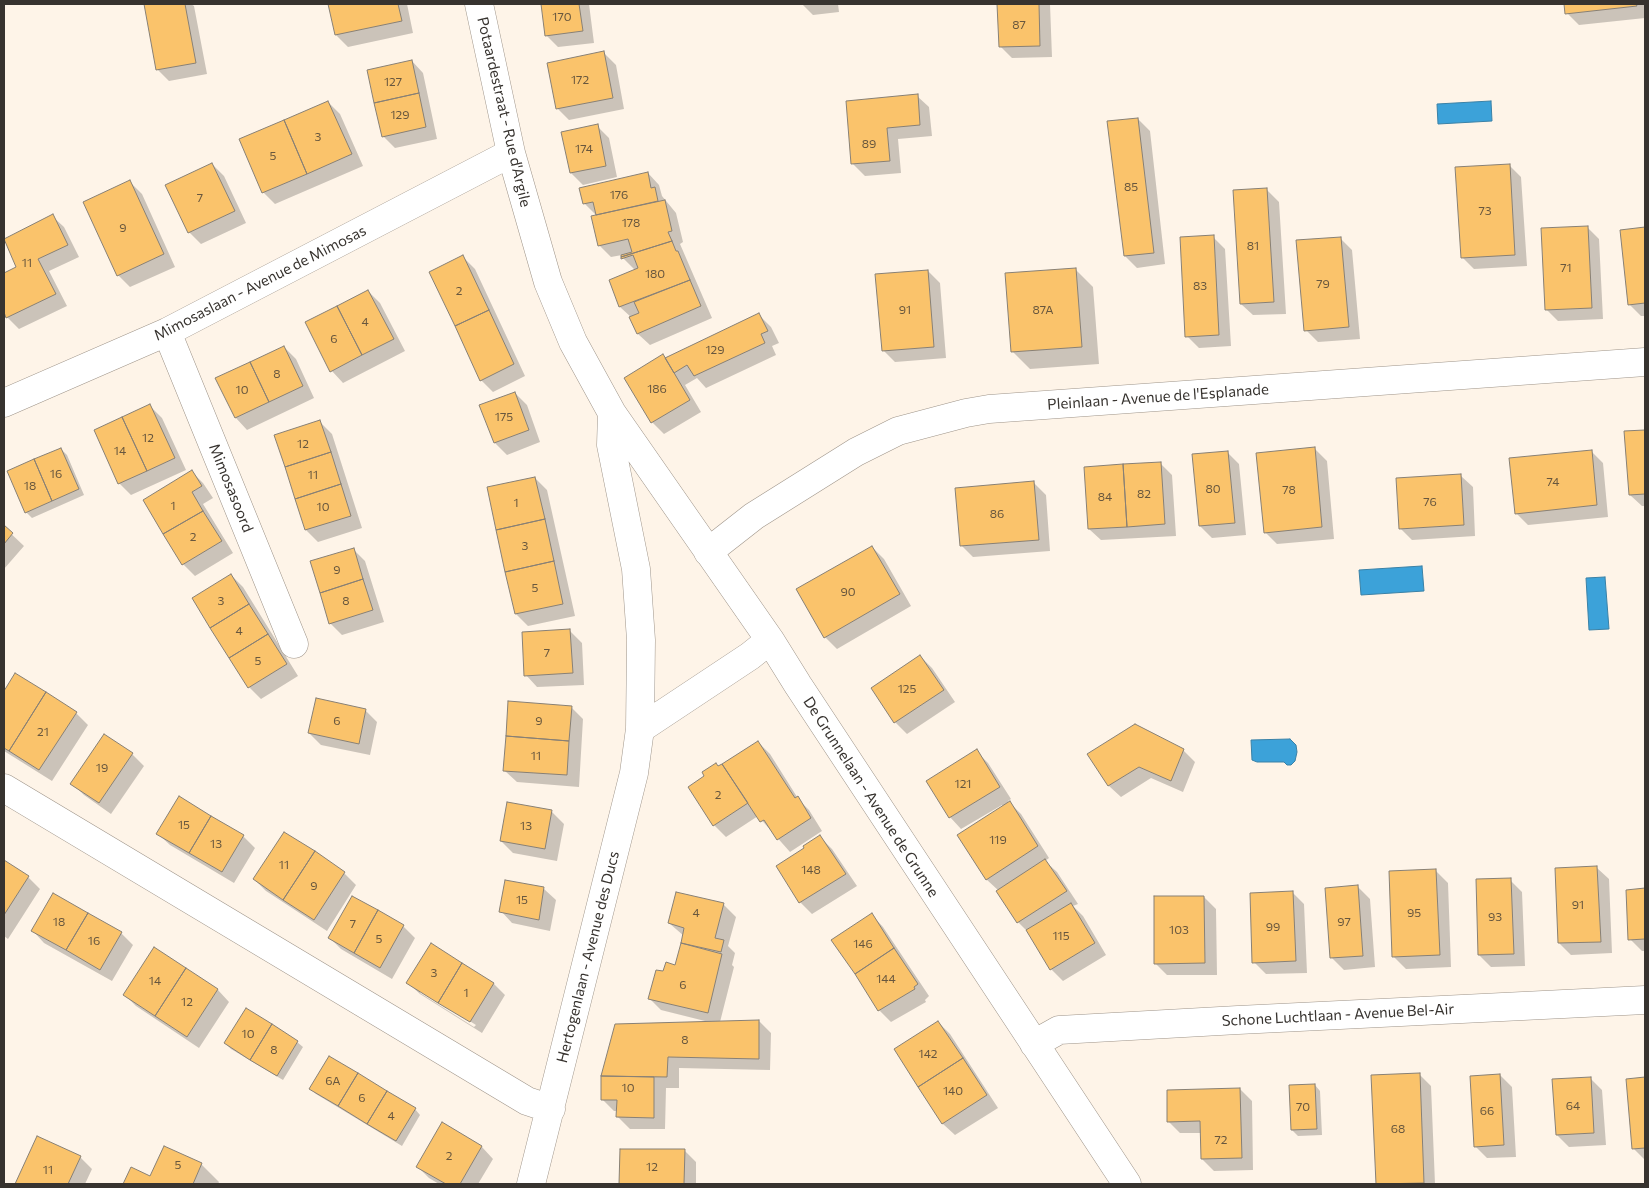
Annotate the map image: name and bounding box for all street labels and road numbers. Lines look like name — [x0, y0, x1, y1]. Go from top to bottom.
street label: Potaardestraat - Rue d'Argile — [473, 15, 535, 209]
street label: Mimosaslaan - Avenue de Mimosas — [151, 221, 369, 345]
street label: Pleinlaan - Avenue de l'Esplanade — [1047, 380, 1269, 414]
street label: Mimosasoord — [205, 441, 257, 535]
street label: De Grunnelaan - Avenue de Grunne — [799, 693, 943, 901]
street label: Hertogenlaan - Avenue des Ducs — [553, 849, 623, 1065]
street label: Schone Luchtlaan - Avenue Bel-Air — [1221, 1000, 1455, 1030]

